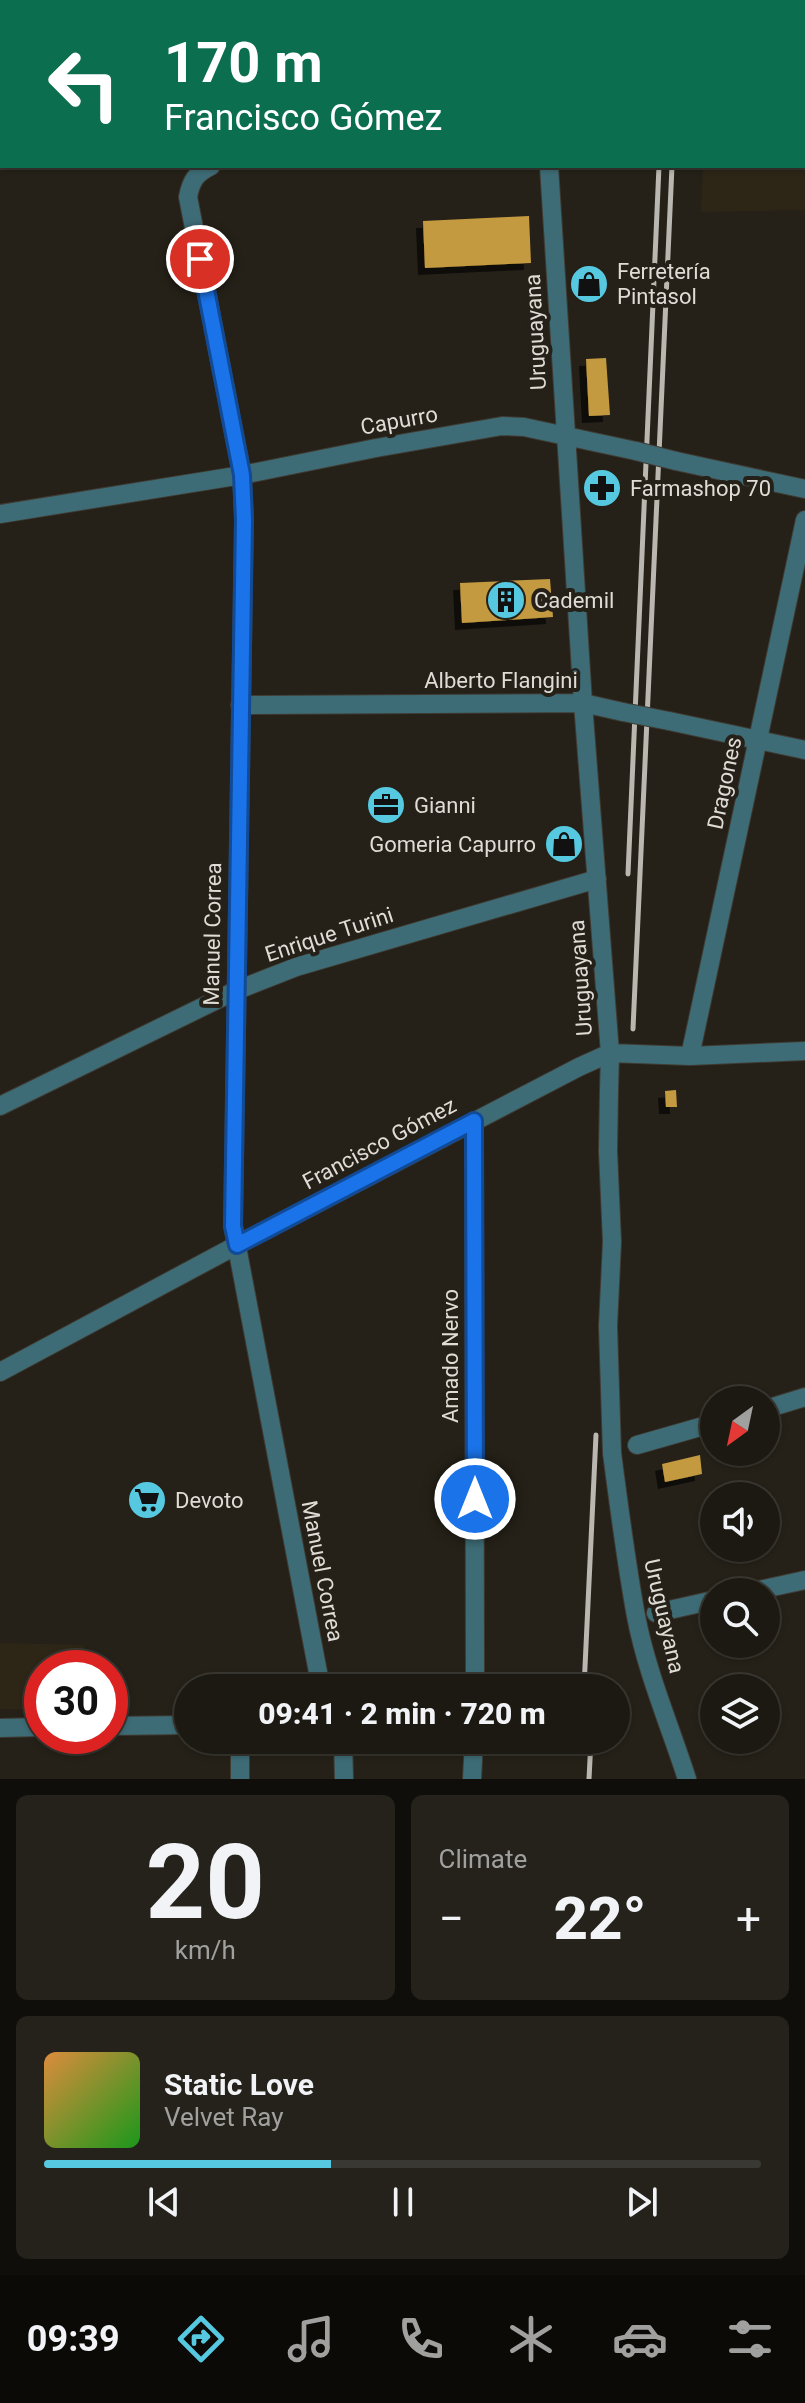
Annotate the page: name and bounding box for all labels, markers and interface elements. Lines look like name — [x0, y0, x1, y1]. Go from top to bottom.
text: 170 m — [164, 30, 323, 96]
icon: left — [32, 32, 136, 136]
text: Francisco Gómez — [164, 97, 442, 139]
pin — [166, 225, 234, 293]
icon: arrive — [178, 237, 222, 281]
place label: Ferretería Pintasol — [617, 259, 711, 309]
shop icon: Ferretería Pintasol — [568, 263, 610, 305]
street label: Uruguayana — [520, 273, 551, 391]
street label: Capurro — [359, 401, 440, 440]
pharmacy icon: Farmashop 70 — [581, 467, 623, 509]
place label: Farmashop 70 — [630, 476, 771, 501]
building icon: Cademil — [485, 579, 527, 621]
place label: Cademil — [534, 588, 614, 613]
street label: Alberto Flangini — [424, 668, 578, 693]
street label: Dragones — [703, 735, 746, 831]
office icon: Gianni — [365, 784, 407, 826]
place label: Gianni — [414, 793, 476, 818]
shop icon: Gomeria Capurro — [543, 823, 585, 865]
place label: Gomeria Capurro — [369, 832, 536, 857]
street label: Manuel Correa — [199, 862, 226, 1006]
street label: Enrique Turini — [262, 902, 396, 967]
street label: Uruguayana — [564, 919, 597, 1037]
street label: Francisco Gómez — [298, 1092, 460, 1194]
street label: Amado Nervo — [438, 1289, 463, 1423]
north arrow — [700, 1386, 780, 1466]
map controls — [700, 1386, 780, 1754]
position arrow — [433, 1457, 517, 1541]
supermarket icon: Devoto — [126, 1479, 168, 1521]
button: sound — [700, 1482, 780, 1562]
place label: Devoto — [175, 1488, 244, 1513]
street label: Manuel Correa — [297, 1498, 348, 1644]
street label: Uruguayana — [639, 1557, 690, 1676]
button: search — [700, 1578, 780, 1658]
speed limit sign: 30 — [24, 1650, 128, 1754]
button: layers — [700, 1674, 780, 1754]
text: 09:41 · 2 min · 720 m — [258, 1696, 546, 1731]
text: 20 — [146, 1822, 265, 1943]
text: Climate — [439, 1844, 527, 1874]
text: 22° — [553, 1883, 646, 1954]
text: − — [439, 1893, 464, 1945]
text: + — [736, 1893, 761, 1945]
text: km/h — [175, 1935, 236, 1965]
text: Static Love — [164, 2067, 314, 2102]
text: Velvet Ray — [164, 2102, 284, 2132]
icon: previous — [142, 2180, 186, 2224]
icon: pause — [381, 2180, 425, 2224]
icon: next — [620, 2180, 664, 2224]
icon: directions — [173, 2311, 229, 2367]
icon: music — [283, 2311, 339, 2367]
icon: phone — [393, 2311, 449, 2367]
icon: climate — [503, 2311, 559, 2367]
icon: car — [612, 2311, 668, 2367]
icon: filters — [722, 2311, 778, 2367]
text: 09:39 — [27, 2318, 120, 2360]

